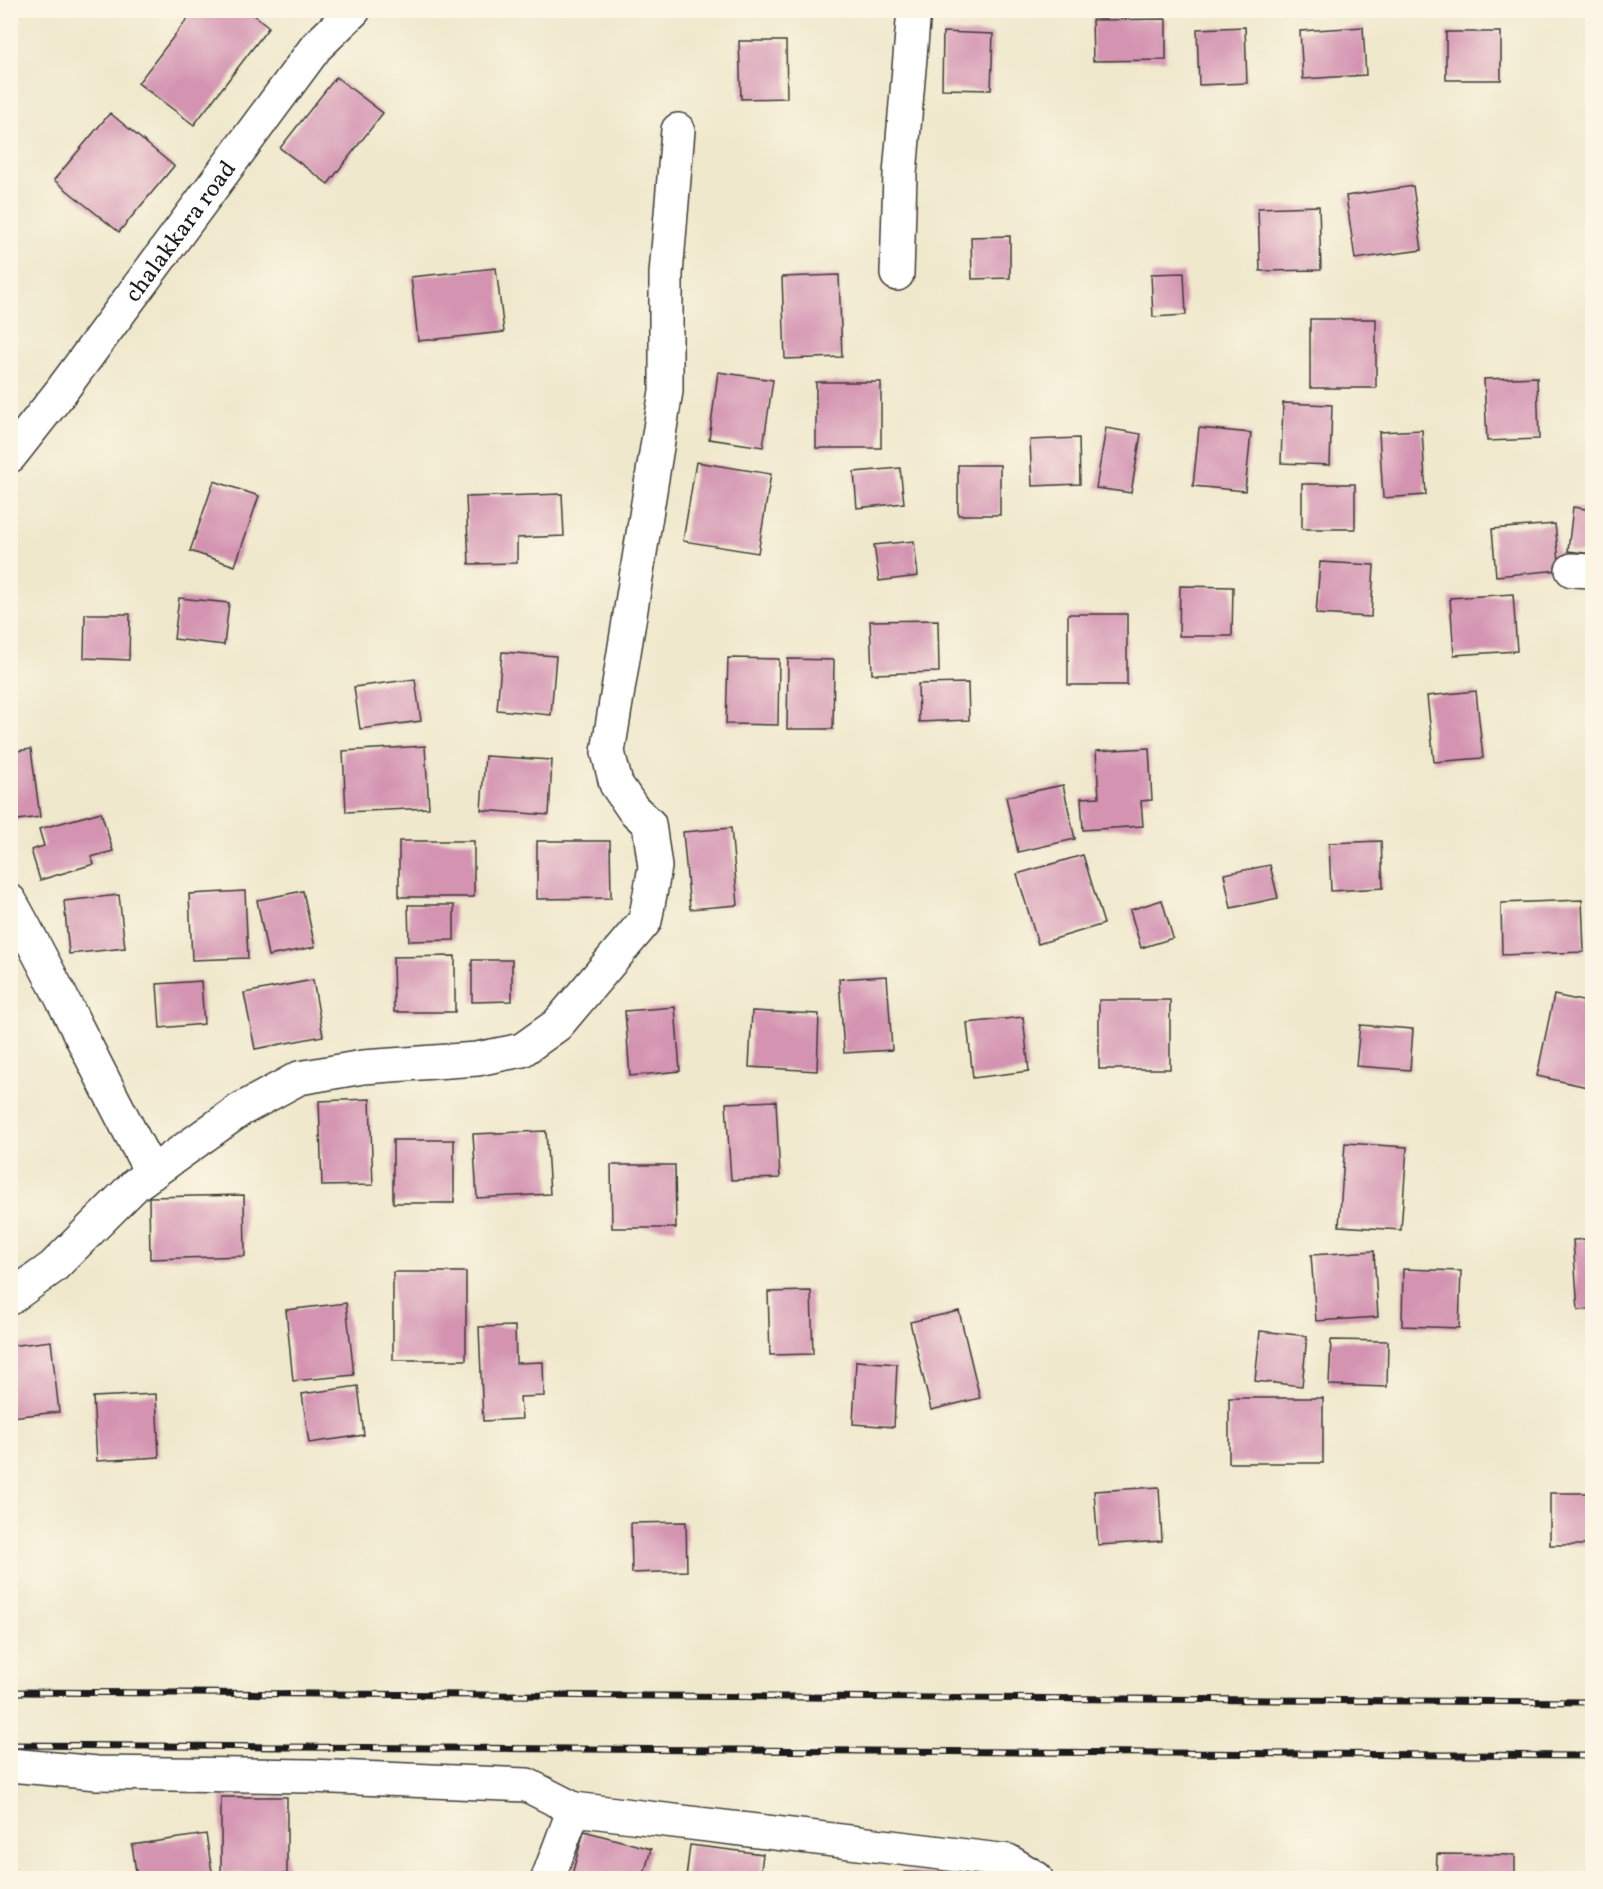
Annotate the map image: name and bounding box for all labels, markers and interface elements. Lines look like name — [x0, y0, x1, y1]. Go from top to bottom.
street label: chalakkara road — [118, 154, 245, 310]

